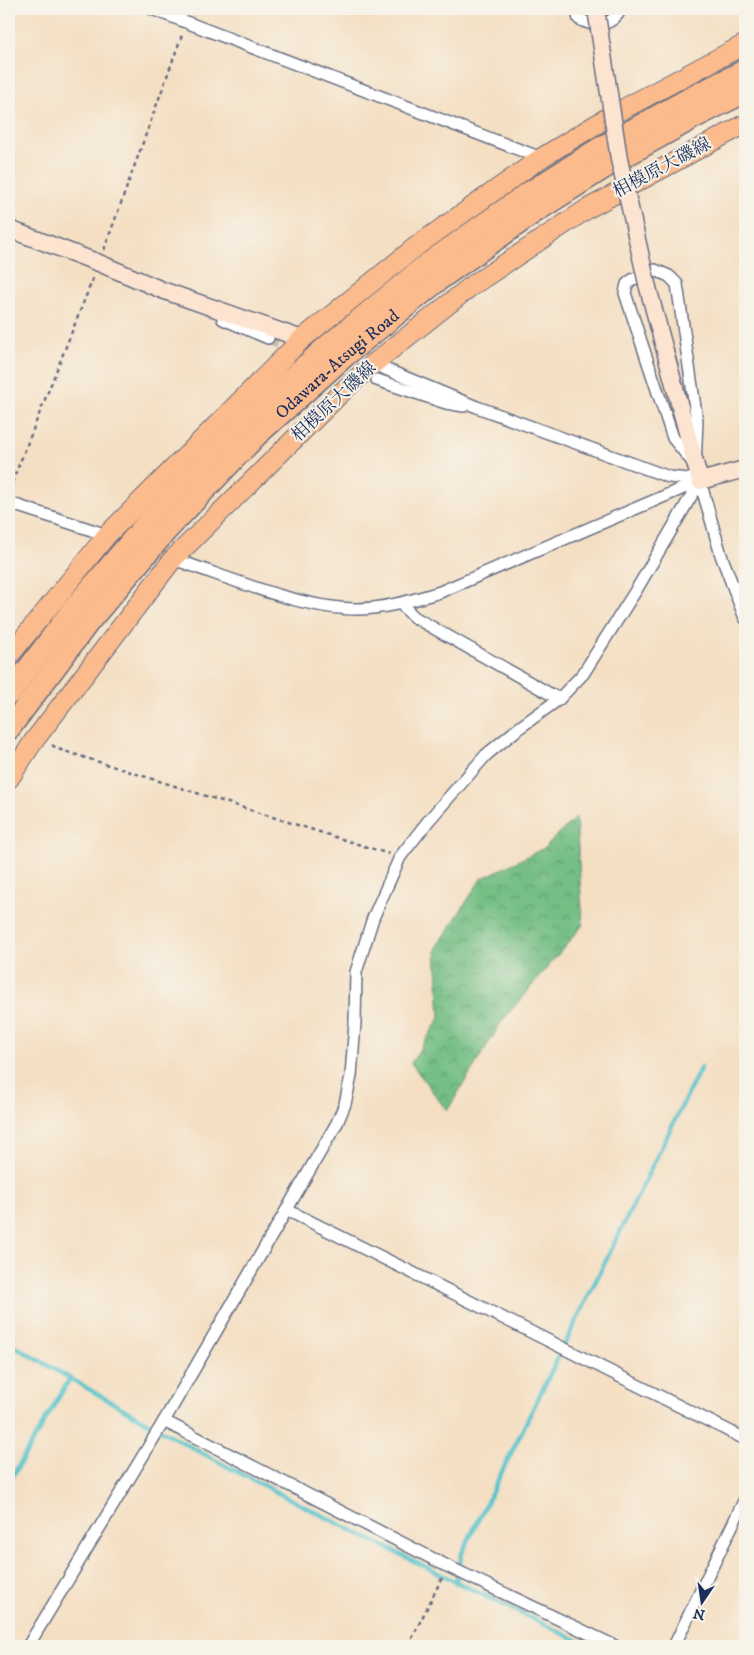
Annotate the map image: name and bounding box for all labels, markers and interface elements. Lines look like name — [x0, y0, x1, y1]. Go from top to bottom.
street label: 相模原大磯線 — [609, 133, 715, 203]
street label: Odawara-Atsugi Road — [271, 305, 404, 424]
street label: 相模原大磯線 — [287, 357, 381, 447]
north arrow — [676, 1578, 726, 1628]
text: N — [691, 1604, 707, 1624]

